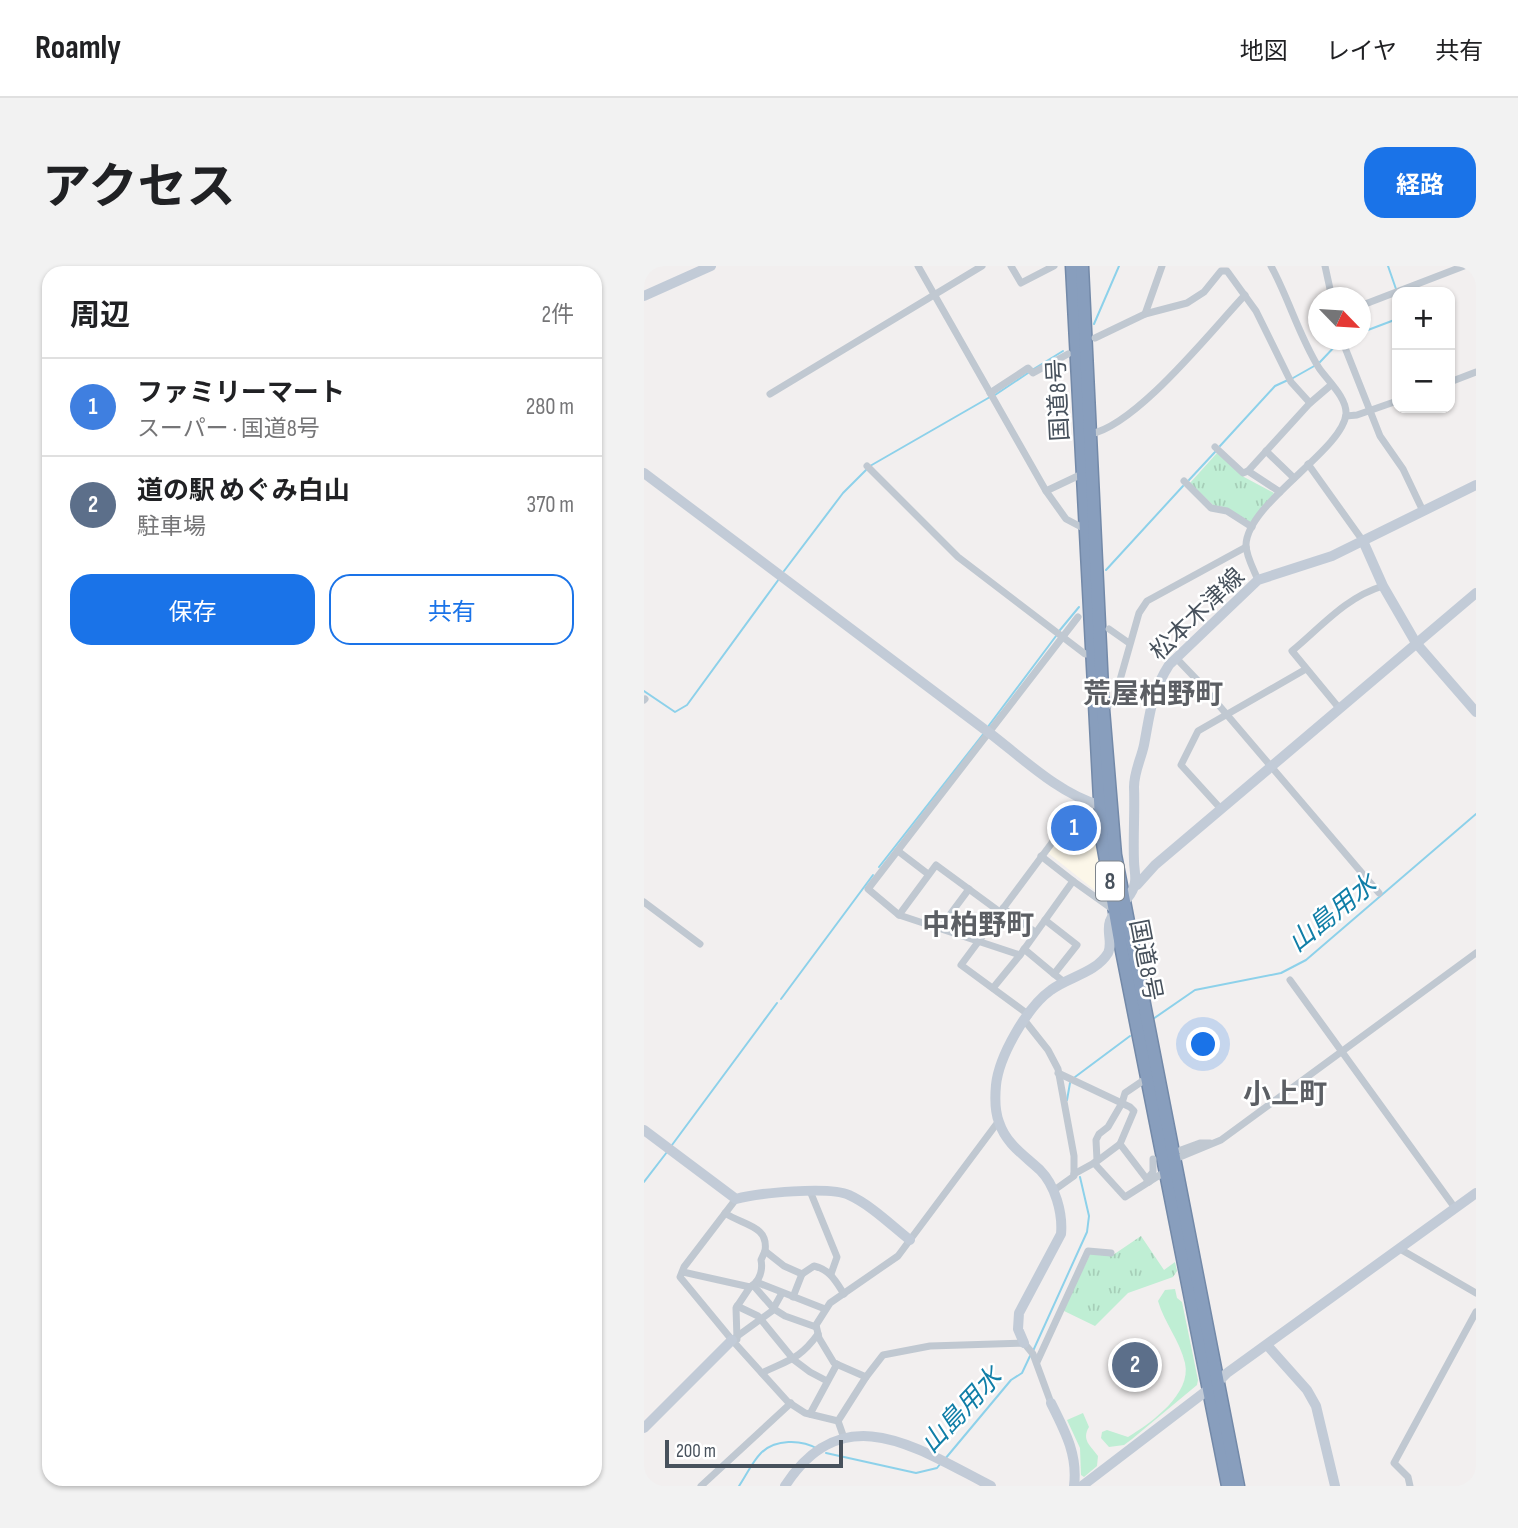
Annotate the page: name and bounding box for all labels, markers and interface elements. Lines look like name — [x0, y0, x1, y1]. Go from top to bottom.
text: Roamly — [35, 28, 121, 68]
text: 地図 — [1240, 37, 1288, 66]
text: レイヤ — [1326, 37, 1397, 66]
text: 共有 — [1435, 37, 1483, 66]
button: 経路 — [1364, 147, 1476, 218]
text: アクセス — [42, 159, 236, 218]
north arrow — [1308, 287, 1371, 350]
map controls — [1392, 287, 1455, 413]
button: + — [1392, 287, 1455, 350]
text: 周辺 — [70, 298, 130, 334]
text: 2件 — [542, 301, 574, 329]
button: − — [1392, 350, 1455, 413]
street label: 国道8号 — [1042, 358, 1075, 442]
text: ファミリーマート — [137, 378, 345, 409]
text: 1 — [88, 393, 98, 421]
text: 280 m — [526, 393, 574, 421]
text: スーパー · 国道8号 — [137, 415, 320, 443]
text: 道の駅 めぐみ白山 — [137, 476, 350, 507]
text: 2 — [88, 491, 98, 519]
text: 370 m — [527, 491, 574, 519]
text: 駐車場 — [137, 513, 206, 541]
street label: 松本木津線 — [1144, 562, 1251, 666]
button: 保存 — [70, 574, 315, 645]
button: 共有 — [329, 574, 574, 645]
district label: 荒屋柏野町 — [1083, 678, 1223, 711]
pin: 1 — [1051, 802, 1097, 854]
road number: 8 — [1096, 862, 1124, 901]
water label: 山島用水 — [1283, 868, 1385, 959]
district label: 中柏野町 — [922, 909, 1034, 942]
street label: 国道8号 — [1123, 917, 1168, 1003]
your location — [1186, 1027, 1220, 1061]
district label: 小上町 — [1243, 1078, 1327, 1111]
pin: 2 — [1112, 1339, 1158, 1391]
water label: 山島用水 — [915, 1360, 1011, 1460]
scale bar — [665, 1437, 844, 1469]
text: 200 m — [676, 1440, 716, 1463]

